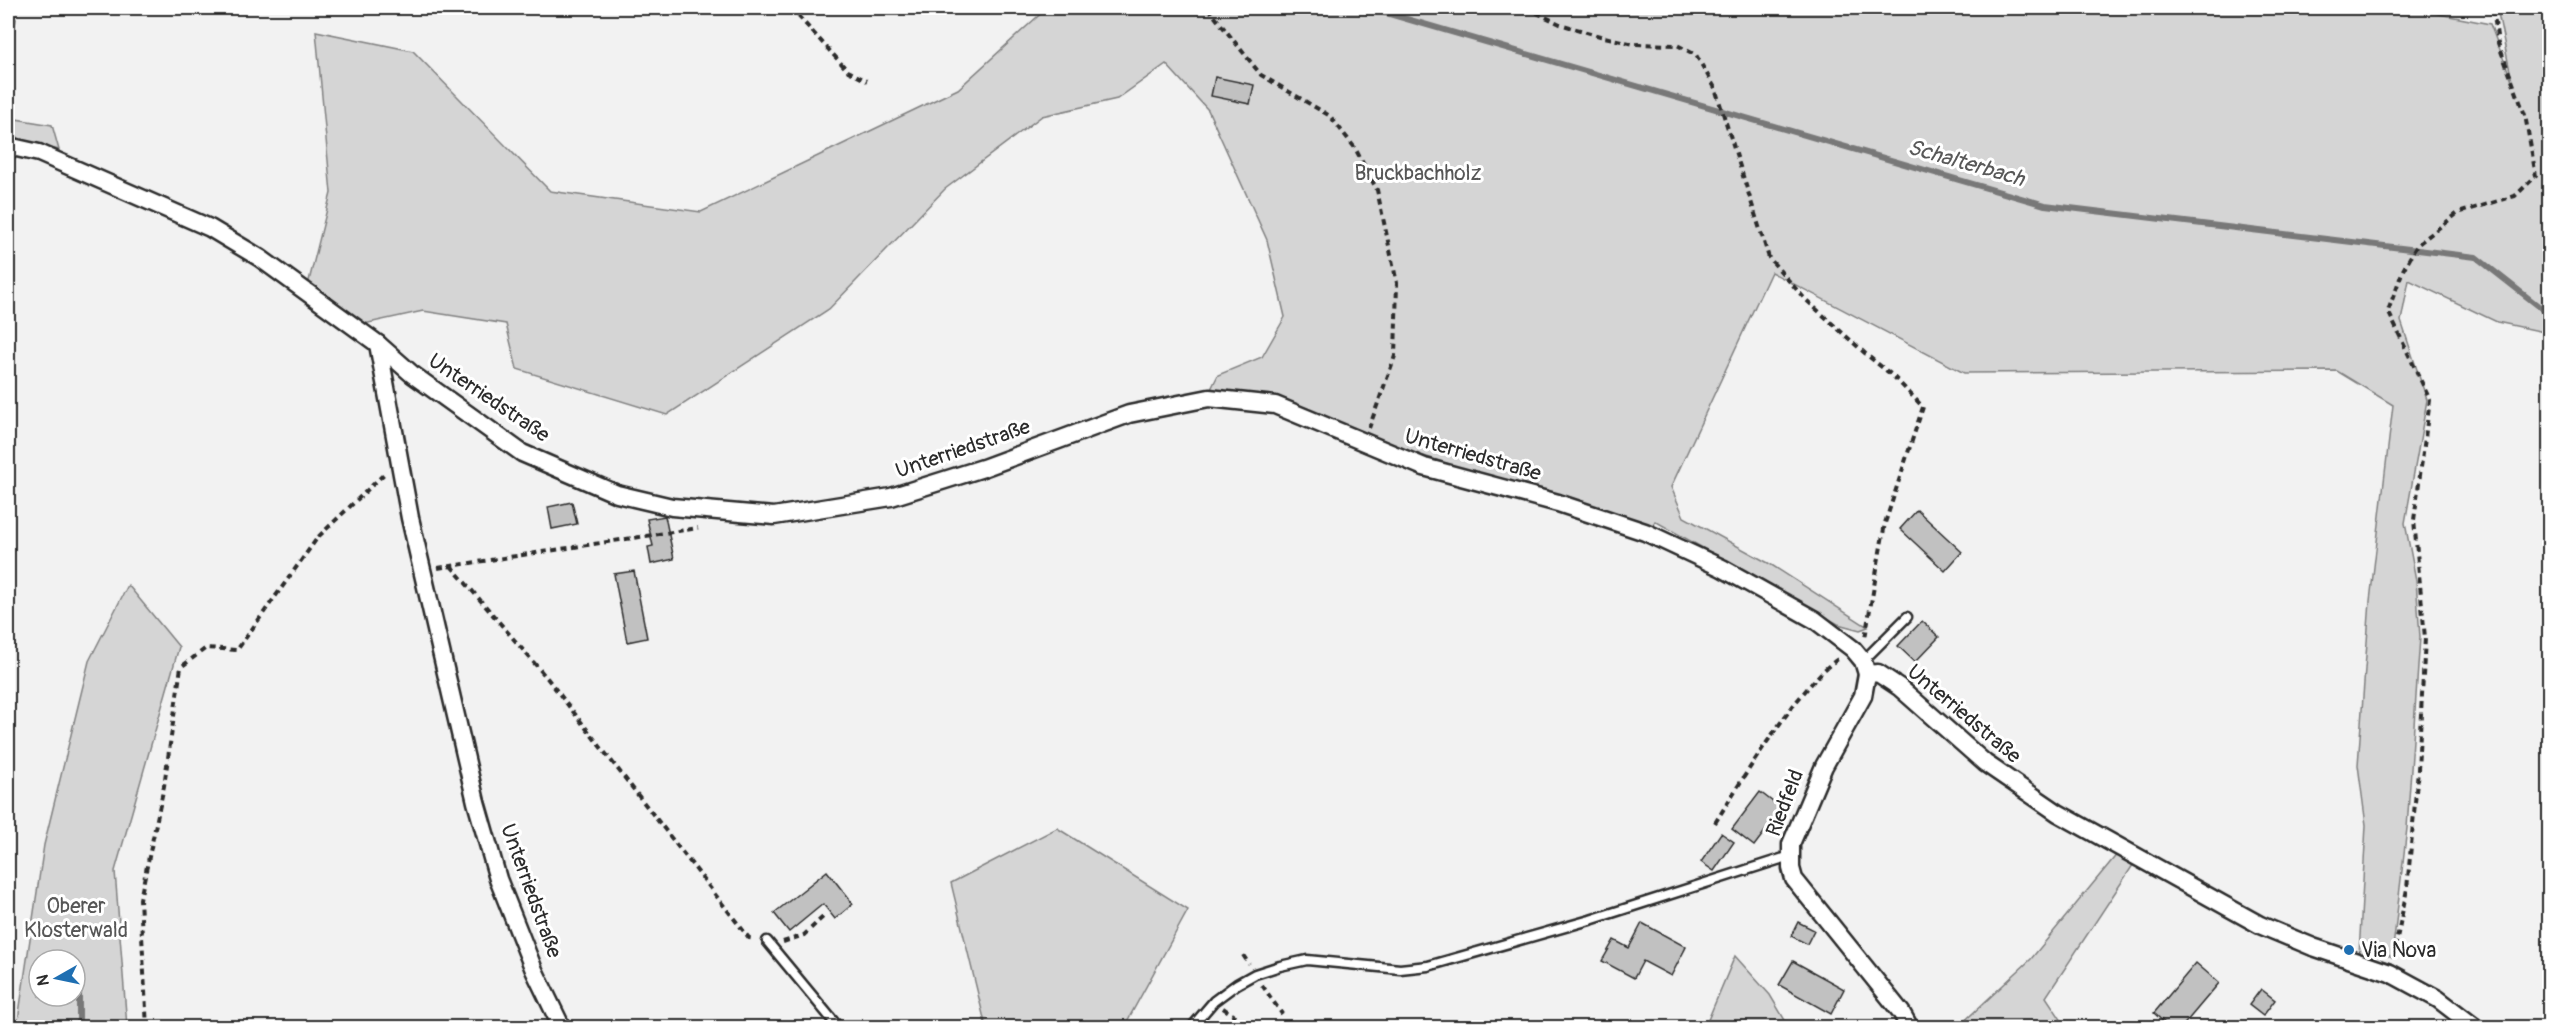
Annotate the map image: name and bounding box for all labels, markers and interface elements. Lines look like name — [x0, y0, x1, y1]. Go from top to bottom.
water label: Schalterbach — [1905, 133, 2029, 193]
park label: Bruckbachholz — [1354, 160, 1482, 187]
street label: Unterriedstraße — [423, 347, 555, 449]
street label: Unterriedstraße — [892, 413, 1035, 485]
street label: Unterriedstraße — [1402, 423, 1545, 488]
street label: Unterriedstraße — [1901, 658, 2027, 770]
street label: Riedfeld — [1760, 766, 1810, 840]
street label: Unterriedstraße — [494, 820, 568, 962]
park label: Oberer Klosterwald — [24, 893, 128, 944]
place label: Via Nova — [2361, 937, 2436, 964]
marker: Via Nova — [2342, 943, 2356, 957]
north arrow — [27, 948, 87, 1008]
text: N — [32, 973, 54, 987]

